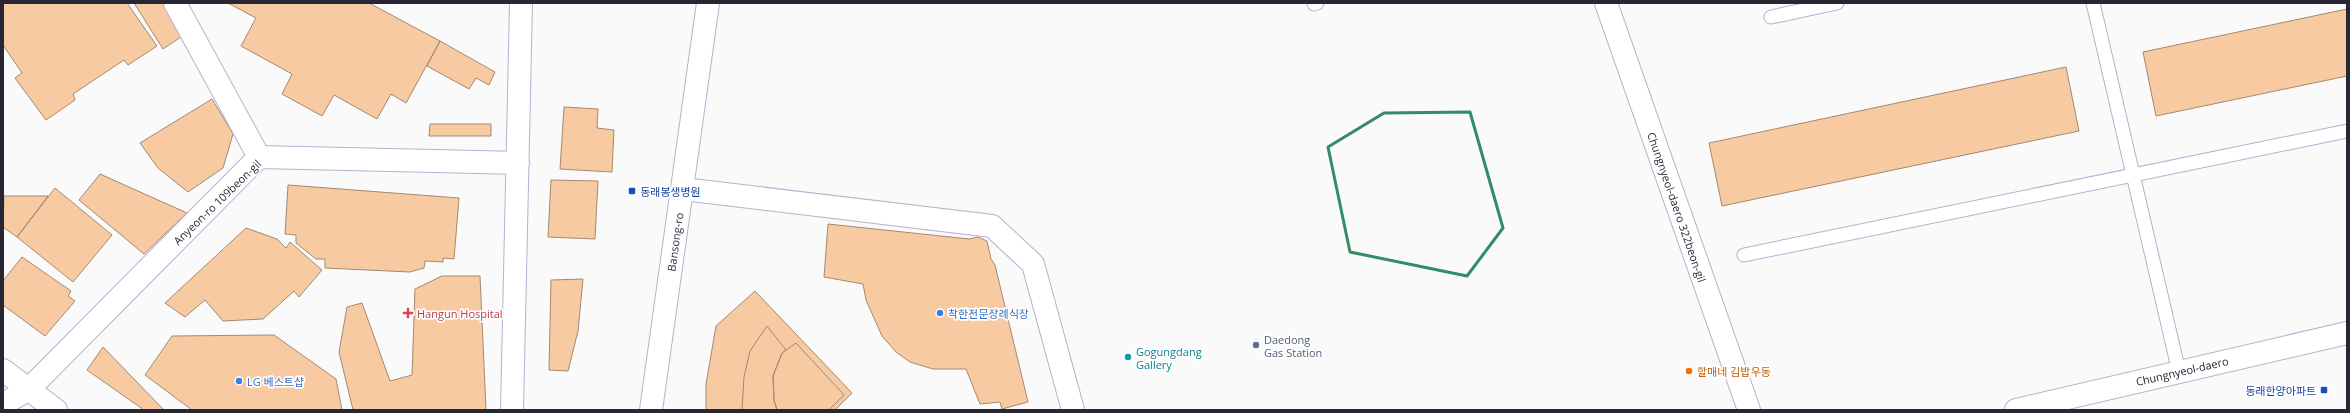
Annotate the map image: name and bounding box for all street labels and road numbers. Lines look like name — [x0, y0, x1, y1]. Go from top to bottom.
street label: Chungnyeol-daero 322beon-gil — [1644, 130, 1710, 284]
street label: Anyeon-ro 109beon-gil — [170, 156, 264, 248]
street label: Bansong-ro — [663, 211, 687, 272]
street label: Chungnyeol-daero — [2134, 353, 2230, 389]

